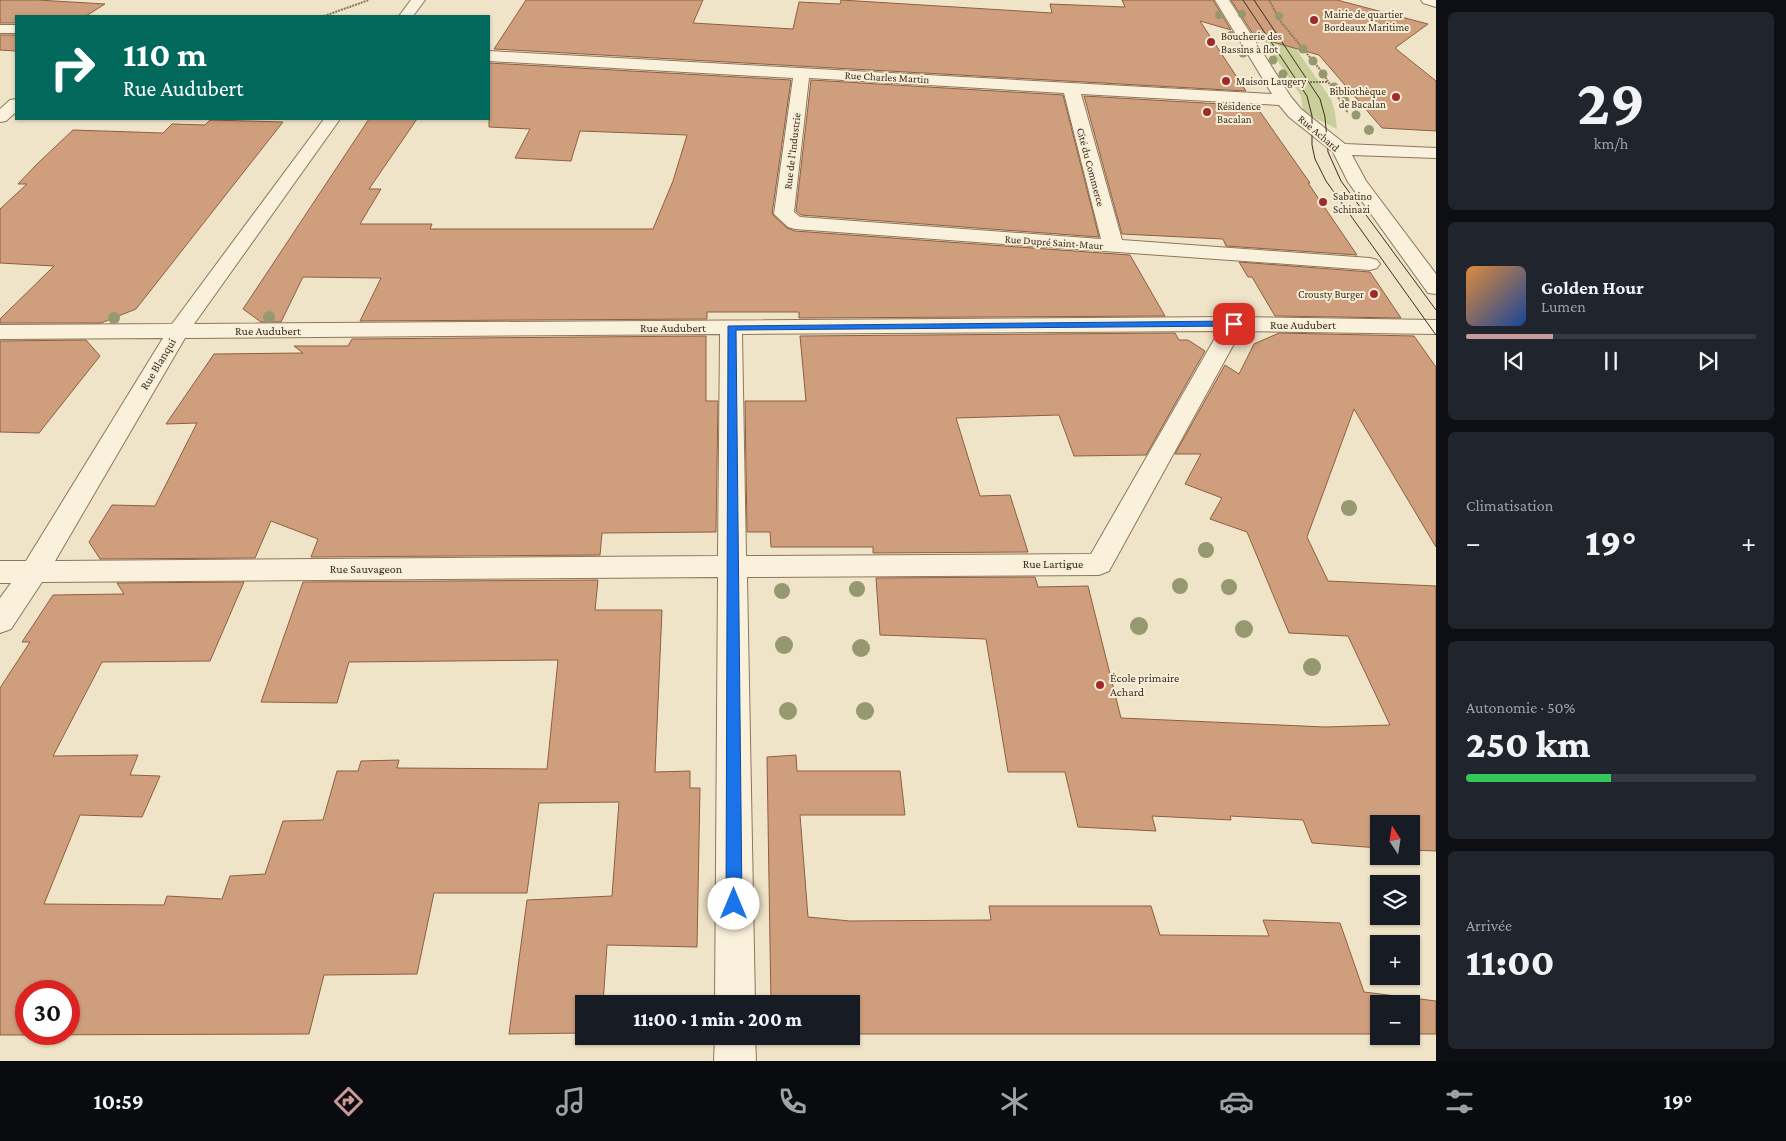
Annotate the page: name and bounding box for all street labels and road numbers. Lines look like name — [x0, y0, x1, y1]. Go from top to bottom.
street label: Rue Charles Martin — [844, 69, 930, 85]
street label: Rue de l'Industrie — [781, 112, 803, 190]
street label: Rue Achard — [1296, 112, 1342, 154]
street label: Cité du Commerce — [1075, 126, 1107, 208]
street label: Rue Dupré Saint-Maur — [1004, 233, 1104, 252]
street label: Rue Audubert — [1270, 318, 1337, 332]
street label: Rue Audubert — [640, 321, 707, 335]
street label: Rue Audubert — [235, 324, 302, 338]
street label: Rue Blanqui — [137, 336, 179, 392]
street label: Rue Lartigue — [1023, 557, 1083, 571]
street label: Rue Sauvageon — [330, 562, 403, 576]

